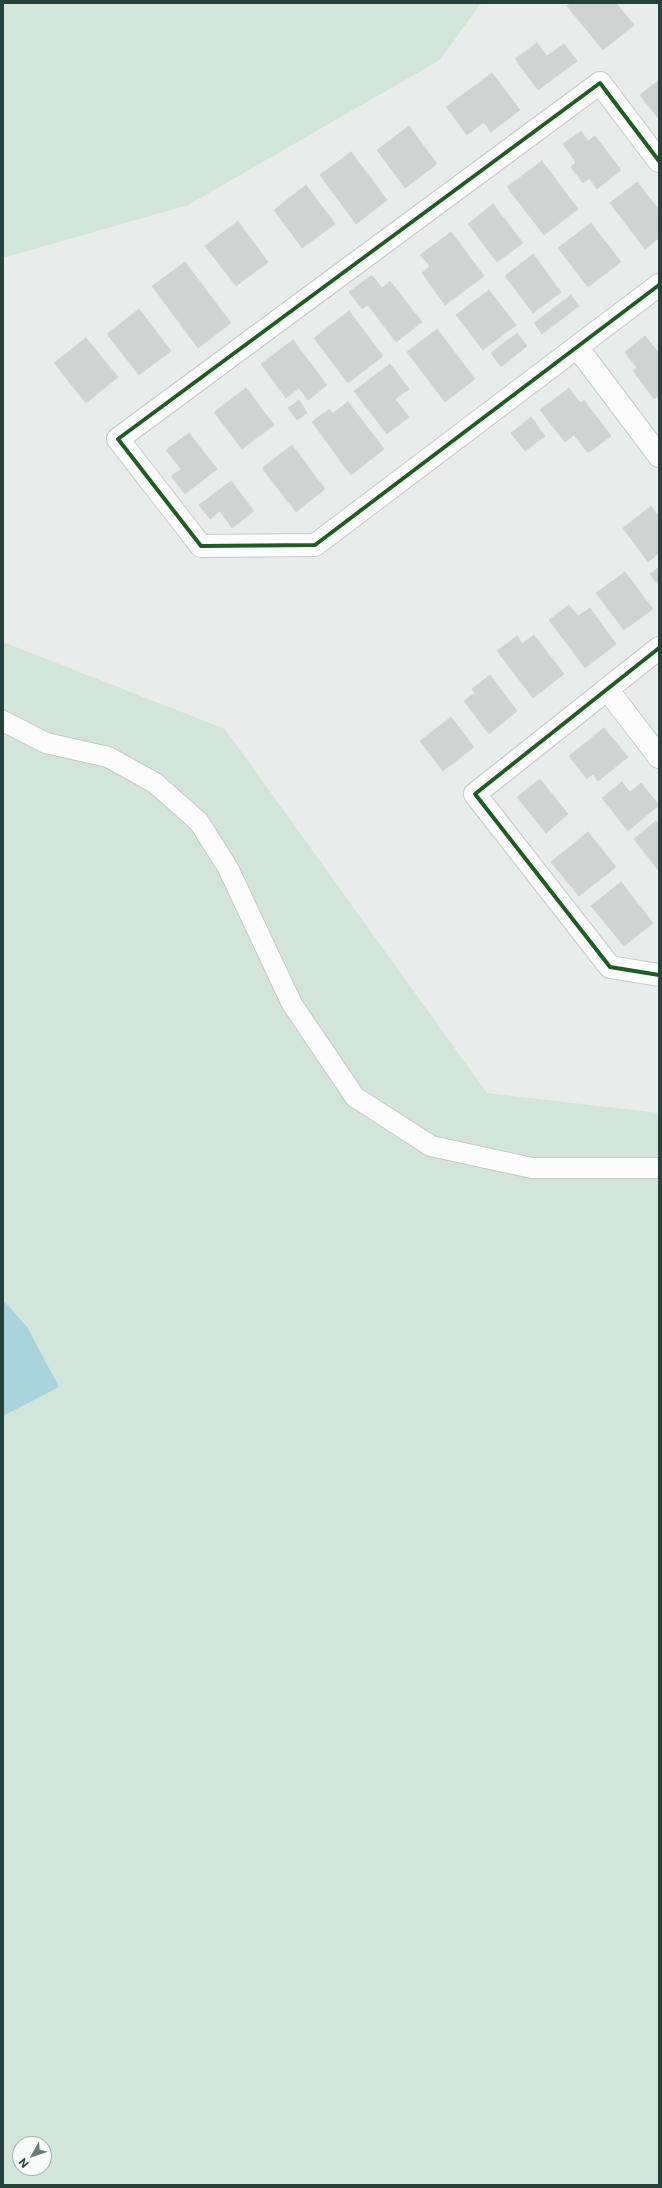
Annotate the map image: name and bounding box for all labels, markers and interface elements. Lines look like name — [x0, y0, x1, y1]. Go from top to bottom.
north arrow — [12, 2136, 52, 2176]
text: N — [16, 2156, 31, 2170]

